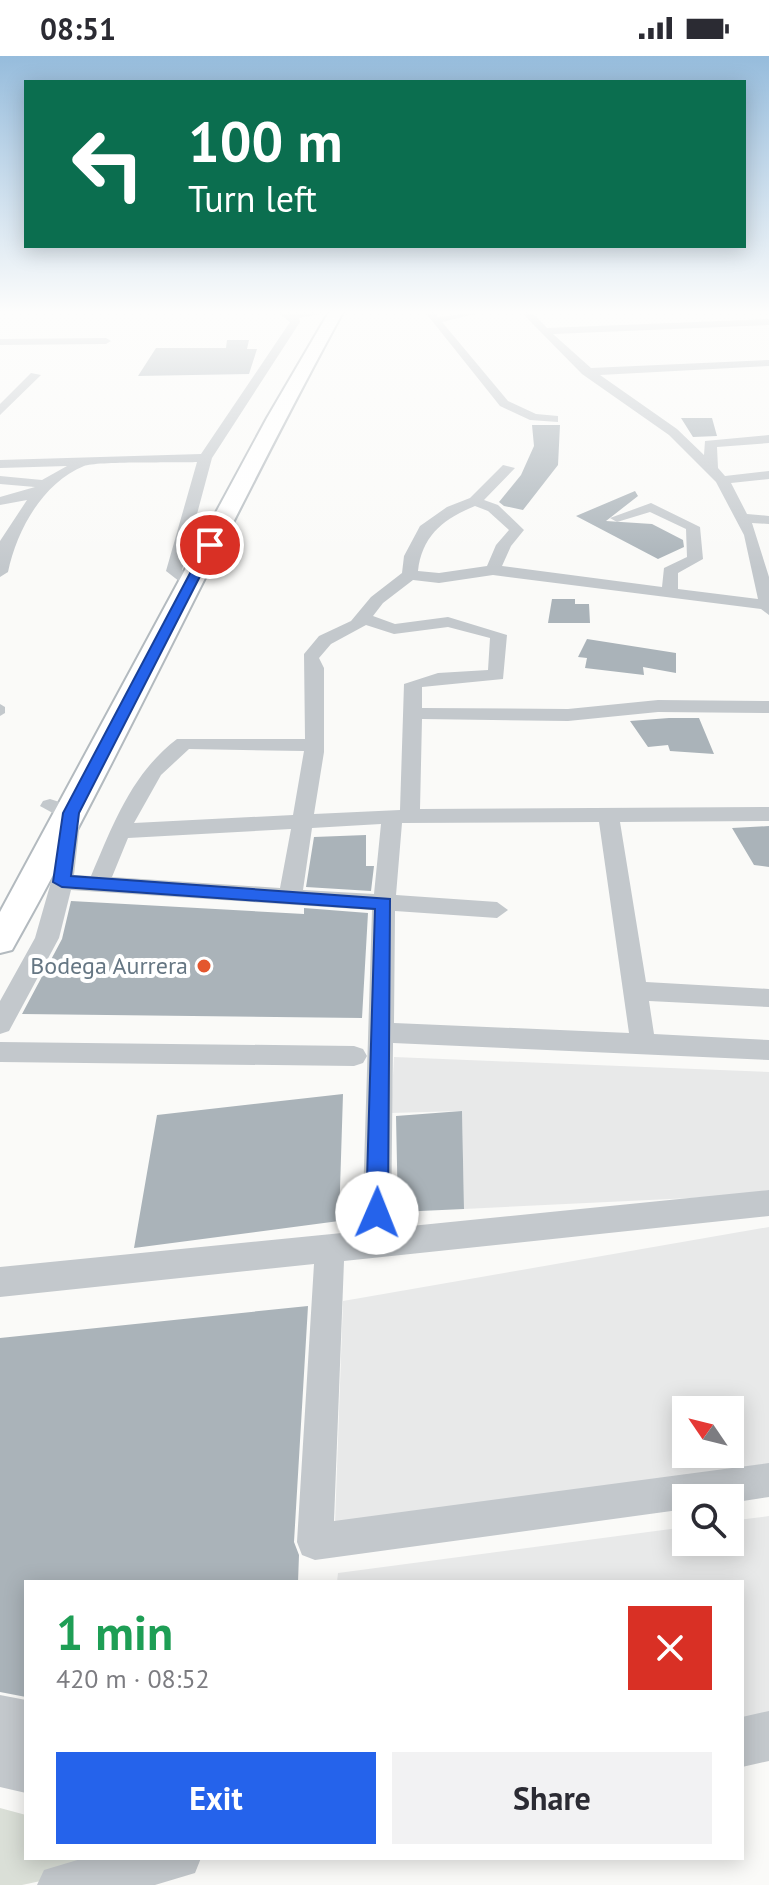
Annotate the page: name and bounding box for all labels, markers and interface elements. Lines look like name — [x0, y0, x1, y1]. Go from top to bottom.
text: 08:51 — [40, 9, 116, 48]
text: 100 m — [188, 105, 343, 177]
icon: left — [56, 112, 160, 216]
text: Turn left — [188, 175, 317, 222]
pin — [176, 511, 244, 579]
icon: arrive — [188, 523, 232, 567]
place label: Bodega Aurrera — [30, 950, 188, 981]
marker: Bodega Aurrera — [195, 957, 213, 975]
position arrow — [335, 1171, 419, 1255]
north arrow — [672, 1396, 744, 1468]
map controls — [672, 1396, 744, 1556]
button: search — [672, 1484, 744, 1556]
text: 1 min — [56, 1601, 173, 1663]
button: close — [628, 1606, 712, 1690]
text: 420 m · 08:52 — [56, 1662, 210, 1695]
button: Exit — [56, 1752, 376, 1844]
button: Share — [392, 1752, 712, 1844]

